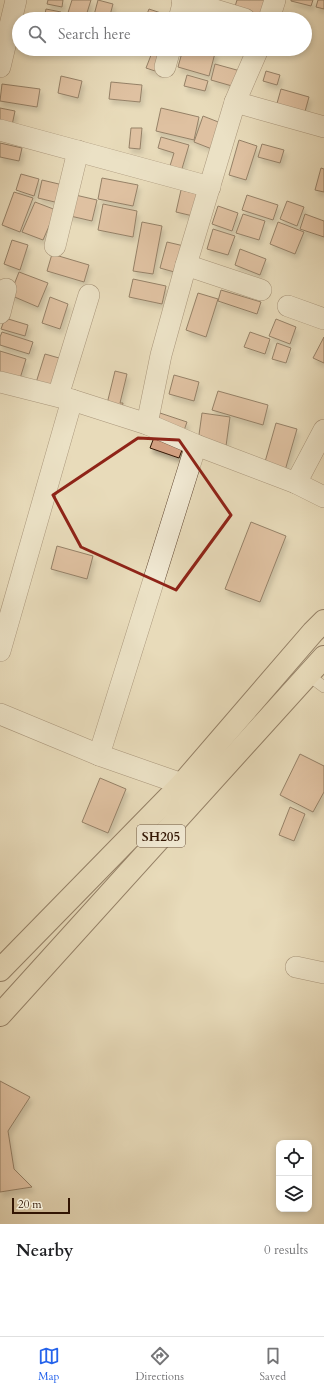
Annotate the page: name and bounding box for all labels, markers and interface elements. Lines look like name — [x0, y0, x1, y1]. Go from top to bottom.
search box — [12, 12, 312, 56]
icon: search — [26, 23, 48, 45]
text: Search here — [58, 24, 131, 44]
road number: SH205 — [137, 825, 185, 847]
map controls — [276, 1140, 312, 1212]
button: locate — [276, 1140, 312, 1176]
button: layers — [276, 1176, 312, 1212]
scale bar — [12, 1196, 70, 1215]
text: 20 m — [18, 1197, 42, 1212]
text: Nearby — [16, 1239, 73, 1262]
text: 0 results — [264, 1241, 308, 1259]
tab: Map — [38, 1345, 60, 1384]
tab: Directions — [135, 1345, 184, 1384]
tab: Saved — [260, 1345, 286, 1384]

